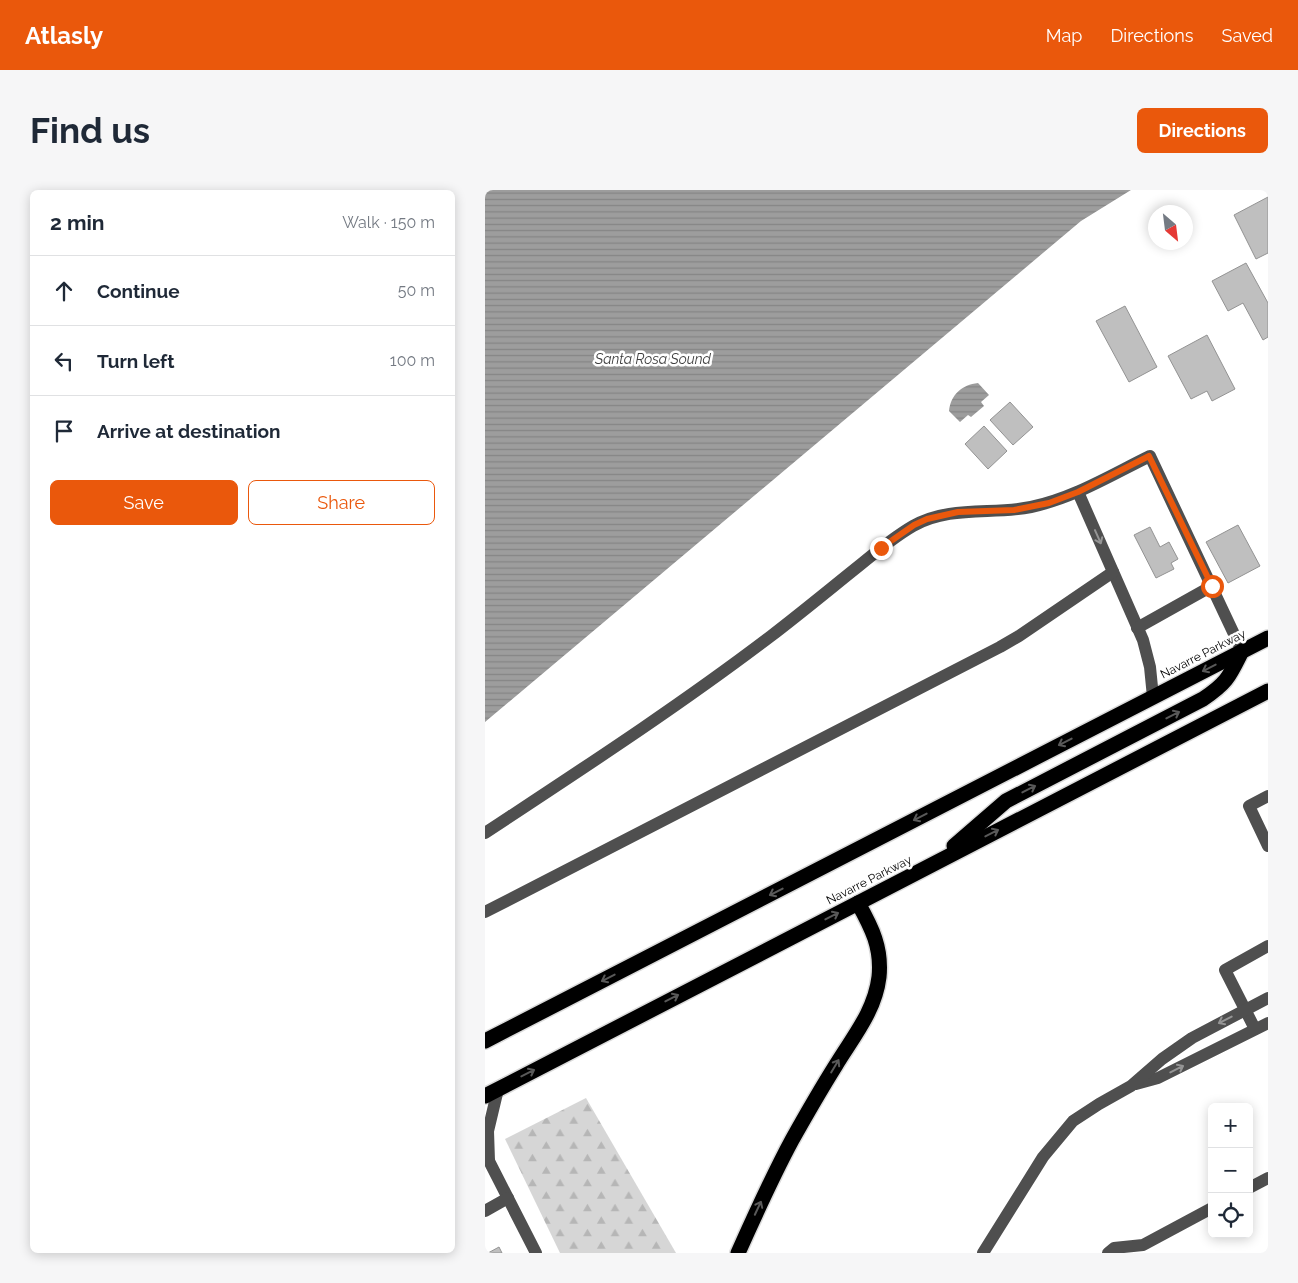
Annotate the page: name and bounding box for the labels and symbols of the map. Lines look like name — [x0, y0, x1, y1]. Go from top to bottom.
north arrow — [1148, 205, 1193, 250]
water label: Santa Rosa Sound — [594, 351, 712, 367]
one-way arrow — [1093, 529, 1103, 544]
route end — [870, 537, 893, 560]
route start — [1201, 575, 1224, 598]
street label: Navarre Parkway — [1158, 626, 1248, 681]
one-way arrow — [1202, 664, 1217, 673]
one-way arrow — [1166, 710, 1181, 720]
one-way arrow — [1057, 737, 1072, 747]
one-way arrow — [1021, 784, 1036, 793]
one-way arrow — [913, 813, 928, 822]
one-way arrow — [984, 828, 999, 837]
street label: Navarre Parkway — [824, 852, 914, 907]
one-way arrow — [769, 888, 784, 897]
one-way arrow — [825, 911, 840, 921]
one-way arrow — [601, 974, 616, 983]
one-way arrow — [665, 993, 680, 1003]
one-way arrow — [1217, 1015, 1232, 1025]
one-way arrow — [831, 1059, 841, 1073]
one-way arrow — [1169, 1063, 1184, 1073]
one-way arrow — [521, 1068, 536, 1078]
one-way arrow — [753, 1201, 763, 1216]

